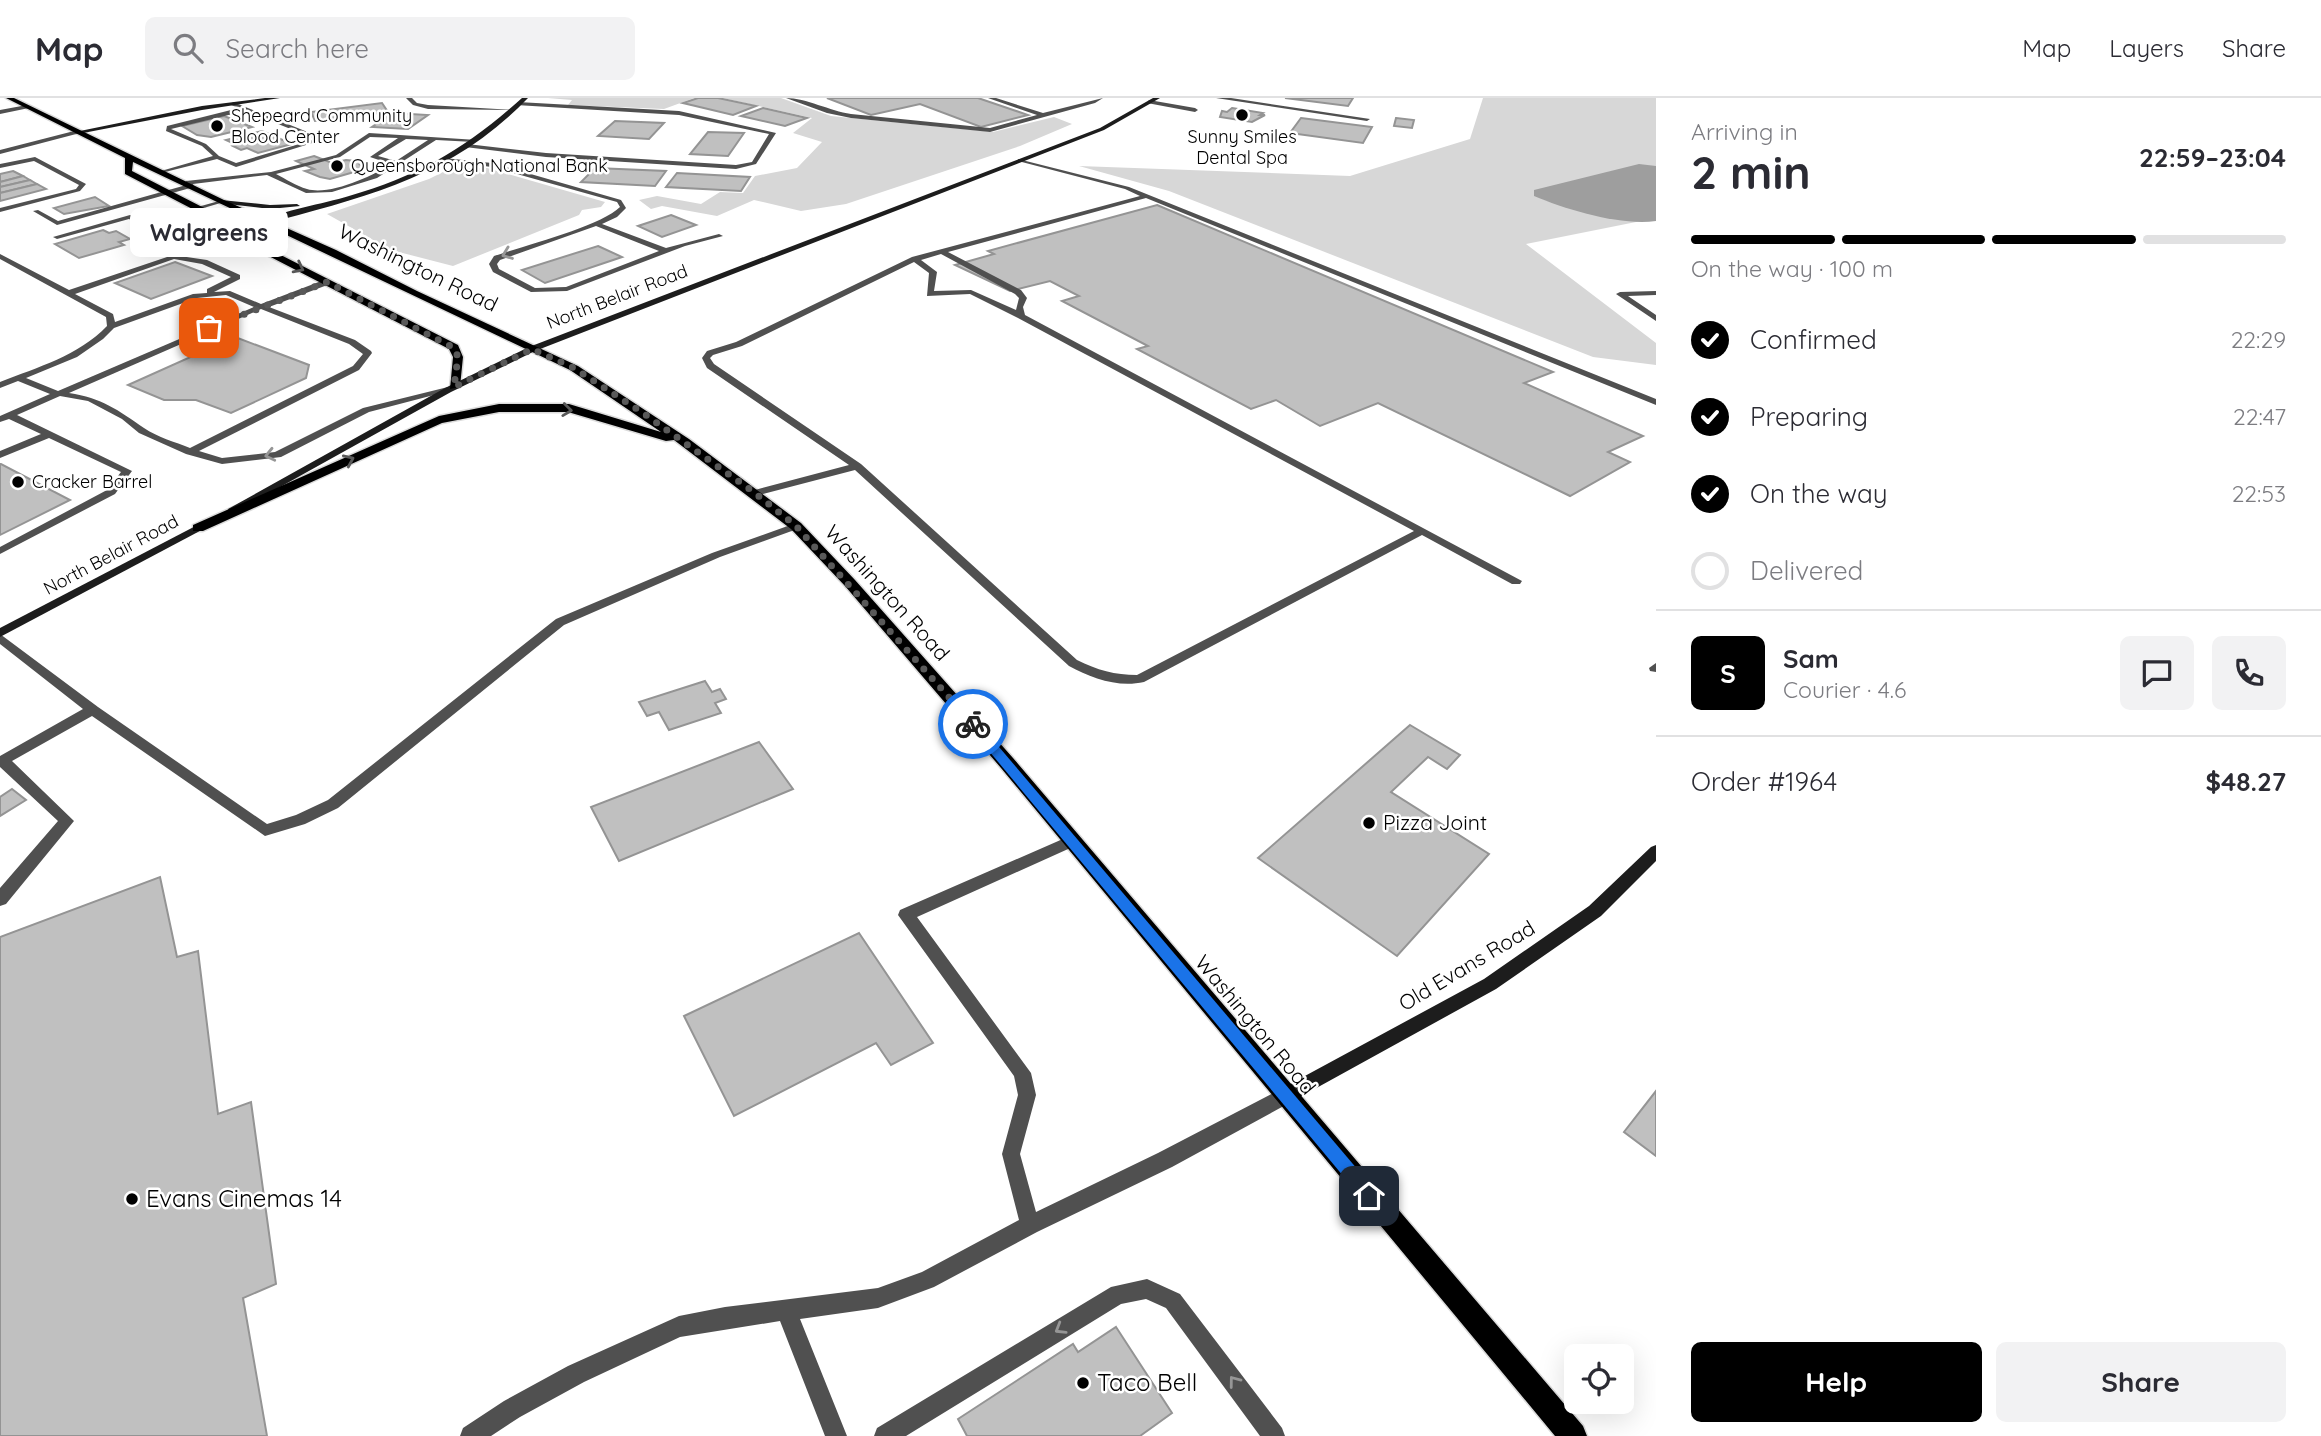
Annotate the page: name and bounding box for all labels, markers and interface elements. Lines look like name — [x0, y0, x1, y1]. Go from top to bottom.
search box — [145, 17, 635, 80]
text: Map — [35, 28, 103, 69]
icon: search — [169, 29, 207, 67]
text: Search here — [225, 32, 369, 65]
text: Map — [2022, 33, 2071, 63]
text: Layers — [2109, 33, 2184, 63]
text: Share — [2222, 33, 2286, 63]
place label: Shepeard Community Blood Center — [231, 104, 412, 148]
marker: Sunny Smiles Dental Spa — [1234, 107, 1250, 123]
text: Arriving in — [1691, 117, 1798, 146]
marker: Shepeard Community Blood Center — [209, 118, 225, 134]
place label: Sunny Smiles Dental Spa — [1187, 125, 1297, 169]
text: 22:59–23:04 — [2139, 141, 2286, 174]
text: 2 min — [1691, 143, 1811, 201]
place label: Queensborough National Bank — [351, 154, 608, 177]
marker: Queensborough National Bank — [329, 158, 345, 174]
callout: Walgreens — [130, 209, 288, 258]
street label: Washington Road — [335, 217, 502, 317]
text: Walgreens — [150, 218, 268, 247]
one-way arrow — [502, 246, 514, 260]
text: On the way · 100 m — [1691, 254, 1893, 283]
street label: North Belair Road — [543, 259, 691, 334]
one-way arrow — [292, 260, 304, 274]
pin — [179, 298, 239, 358]
icon: bag — [190, 309, 228, 347]
icon: check — [1691, 321, 1729, 359]
text: Confirmed — [1750, 323, 1877, 356]
text: 22:29 — [2231, 325, 2286, 354]
icon: check — [1691, 398, 1729, 436]
text: Preparing — [1750, 400, 1868, 433]
one-way arrow — [561, 402, 573, 417]
text: 22:47 — [2233, 402, 2286, 431]
one-way arrow — [264, 447, 276, 462]
one-way arrow — [342, 454, 354, 468]
place label: Cracker Barrel — [32, 470, 152, 493]
marker: Cracker Barrel — [10, 474, 26, 490]
icon: check — [1691, 475, 1729, 513]
text: On the way — [1750, 477, 1888, 510]
text: 22:53 — [2232, 479, 2286, 508]
street label: North Belair Road — [39, 509, 182, 600]
street label: Washington Road — [820, 519, 956, 666]
text: Delivered — [1750, 554, 1863, 587]
button: chat — [2120, 636, 2194, 710]
button: phone — [2212, 636, 2286, 710]
text: Sam — [1783, 642, 1839, 675]
text: S — [1720, 657, 1736, 690]
text: Courier · 4.6 — [1783, 675, 1906, 704]
courier — [938, 689, 1008, 759]
icon: bike — [954, 705, 992, 743]
text: Order #1964 — [1691, 765, 1837, 798]
text: $48.27 — [2205, 765, 2286, 798]
place label: Pizza Joint — [1383, 809, 1487, 835]
marker: Pizza Joint — [1361, 815, 1377, 831]
street label: Old Evans Road — [1394, 914, 1539, 1016]
street label: Washington Road — [1190, 949, 1322, 1099]
pin — [1339, 1166, 1399, 1226]
icon: home — [1350, 1177, 1388, 1215]
place label: Evans Cinemas 14 — [146, 1183, 342, 1213]
marker: Evans Cinemas 14 — [124, 1191, 140, 1207]
one-way arrow — [1054, 1321, 1067, 1334]
button: Help — [1691, 1342, 1982, 1422]
button: Share — [1996, 1342, 2286, 1422]
map controls — [1564, 1344, 1634, 1414]
button: locate — [1564, 1344, 1634, 1414]
place label: Taco Bell — [1097, 1367, 1197, 1397]
marker: Taco Bell — [1075, 1375, 1091, 1391]
one-way arrow — [1230, 1376, 1242, 1389]

